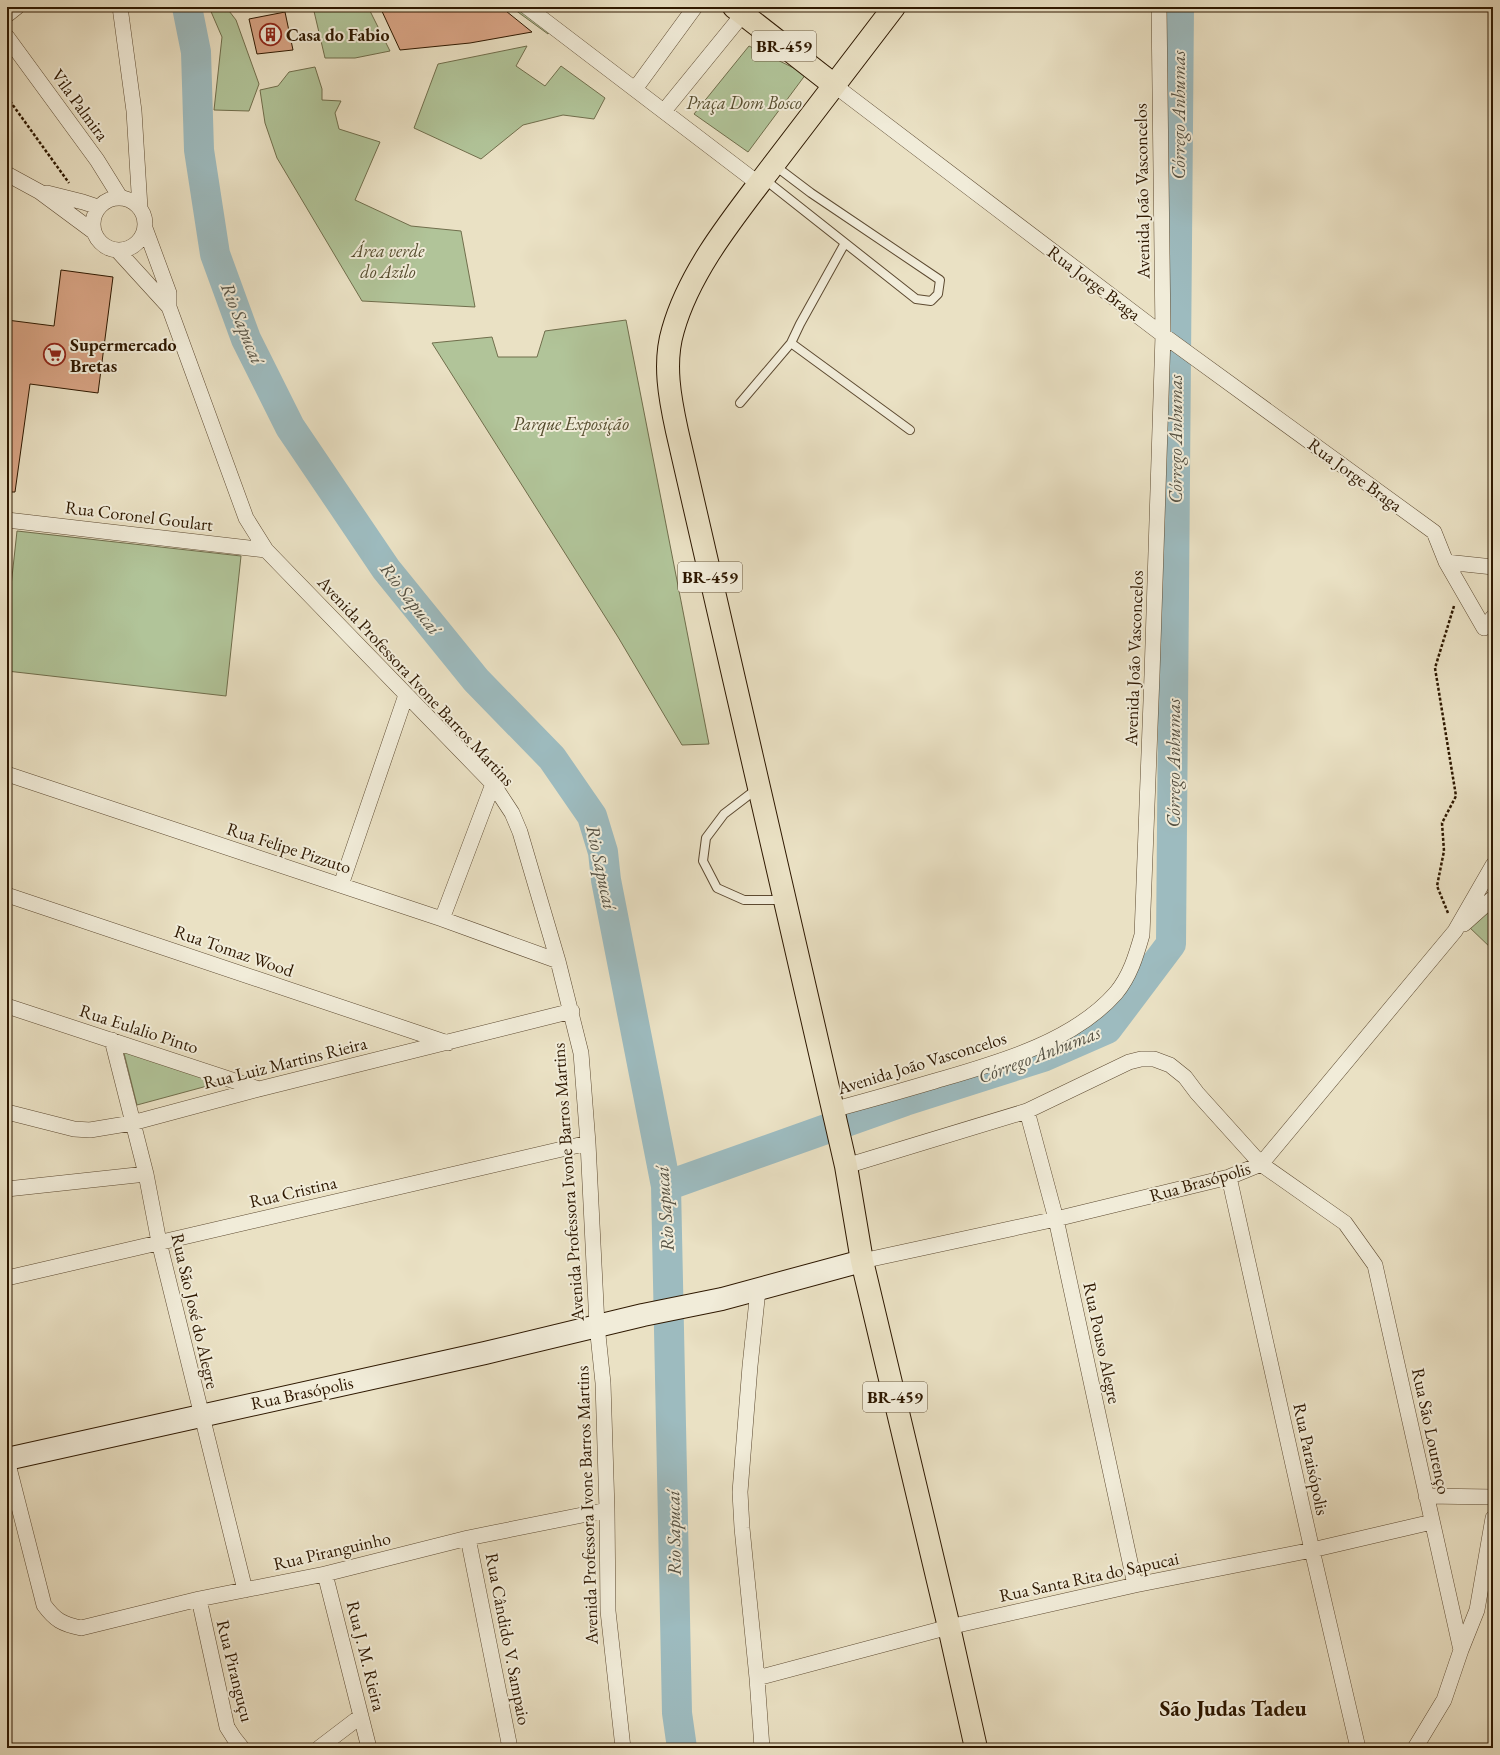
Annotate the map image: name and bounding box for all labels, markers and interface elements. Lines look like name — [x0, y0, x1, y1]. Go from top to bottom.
building icon: Casa do Fabio — [258, 22, 284, 48]
place label: Casa do Fabio — [286, 23, 389, 46]
road number: BR-459 — [752, 31, 816, 61]
water label: Córrego Anhumas — [1166, 50, 1191, 179]
street label: Vila Palmira — [47, 64, 115, 146]
park label: Praça Dom Bosco — [686, 91, 802, 115]
street label: Avenida João Vasconcelos — [1128, 103, 1155, 280]
park label: Área verde do Azilo — [350, 239, 425, 283]
street label: Rua Jorge Braga — [1043, 240, 1146, 326]
water label: Rio Sapucaí — [215, 279, 271, 369]
place label: Supermercado Bretas — [70, 333, 177, 377]
supermarket icon: Supermercado Bretas — [42, 342, 68, 368]
water label: Córrego Anhumas — [1163, 374, 1188, 503]
park label: Parque Exposição — [513, 412, 629, 437]
street label: Rua Jorge Braga — [1303, 433, 1408, 517]
street label: Rua Coronel Goulart — [64, 495, 215, 536]
water label: Rio Sapucaí — [374, 557, 448, 641]
road number: BR-459 — [678, 562, 742, 592]
street label: Avenida Professora Ivone Barros Martins — [312, 570, 520, 791]
street label: Avenida João Vasconcelos — [1119, 570, 1148, 747]
water label: Córrego Anhumas — [1161, 698, 1186, 827]
street label: Rua Felipe Pizzuto — [224, 817, 354, 878]
water label: Rio Sapucaí — [580, 823, 623, 913]
street label: Rua Tomaz Wood — [171, 919, 298, 982]
street label: Rua Eulalio Pinto — [77, 998, 202, 1059]
water label: Córrego Anhumas — [974, 1019, 1105, 1089]
street label: Avenida João Vasconcelos — [834, 1026, 1009, 1099]
street label: Rua Luiz Martins Rieira — [201, 1031, 370, 1094]
street label: Avenida Professora Ivone Barros Martins — [546, 1042, 589, 1323]
street label: Rua Brasópolis — [1147, 1156, 1253, 1207]
water label: Rio Sapucaí — [649, 1164, 680, 1252]
street label: Rua Cristina — [247, 1170, 340, 1213]
street label: Rua São José do Alegre — [166, 1231, 225, 1391]
street label: Rua Pouso Alegre — [1078, 1280, 1127, 1406]
street label: Avenida Professora Ivone Barros Martins — [570, 1365, 603, 1646]
street label: Rua São Lourenço — [1407, 1366, 1456, 1496]
street label: Rua Brasópolis — [249, 1370, 355, 1415]
road number: BR-459 — [863, 1382, 927, 1412]
street label: Rua Paraisópolis — [1288, 1401, 1335, 1517]
water label: Rio Sapucaí — [660, 1489, 687, 1576]
street label: Rua Piranguinho — [271, 1526, 393, 1575]
street label: Rua Santa Rita do Sapucai — [997, 1546, 1181, 1607]
street label: Rua Cândido V. Sampaio — [481, 1551, 536, 1727]
street label: Rua J. M. Rieira — [342, 1598, 391, 1714]
street label: Rua Piranguçu — [212, 1618, 259, 1725]
district label: São Judas Tadeu — [1159, 1694, 1307, 1723]

